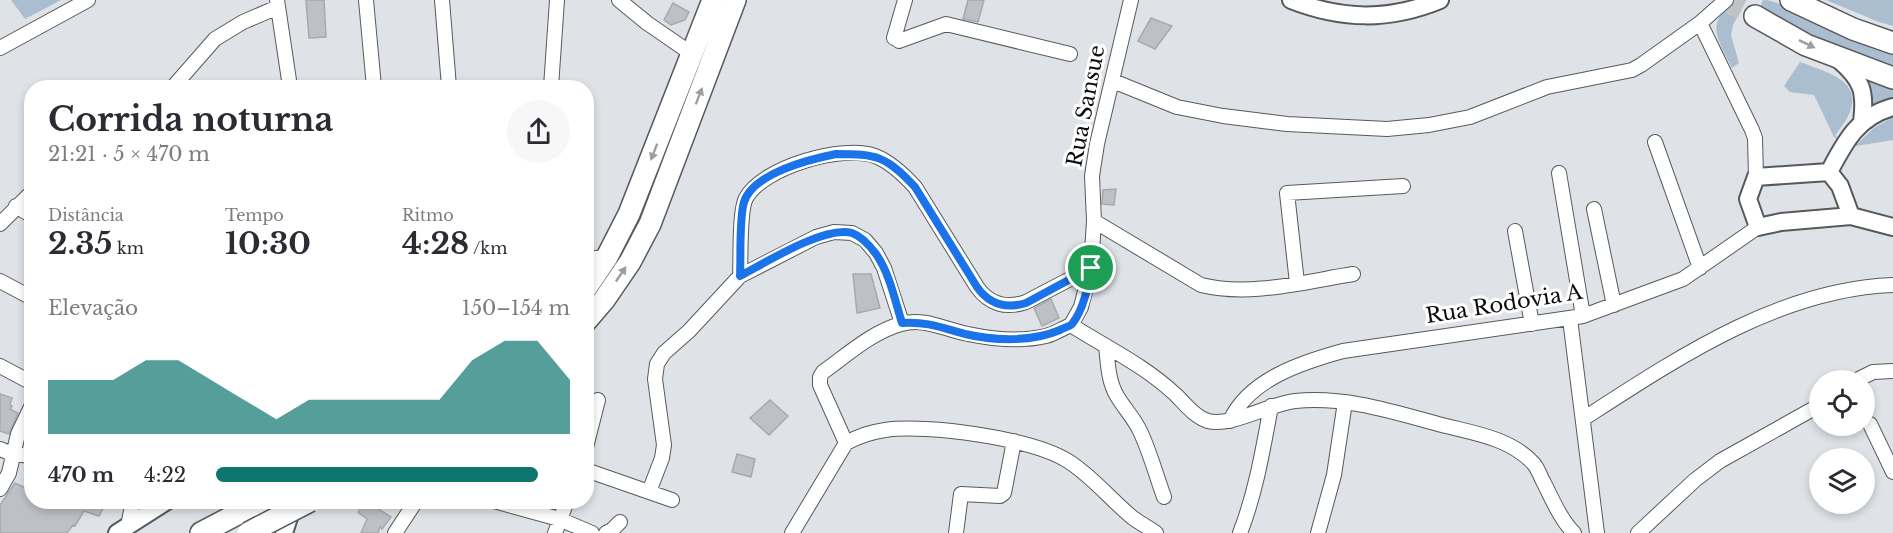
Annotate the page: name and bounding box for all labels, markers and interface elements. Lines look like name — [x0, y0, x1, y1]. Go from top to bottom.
one-way arrow — [1798, 40, 1815, 49]
street label: Rua Sansue — [1061, 43, 1111, 169]
one-way arrow — [694, 87, 704, 105]
text: Corrida noturna — [48, 99, 333, 140]
button: share — [507, 100, 570, 163]
text: 21:21 · 5 × 470 m — [48, 142, 210, 166]
one-way arrow — [648, 144, 658, 162]
text: Distância — [48, 205, 124, 225]
text: Tempo — [225, 205, 284, 225]
text: Ritmo — [402, 205, 454, 225]
text: 2.35 — [48, 225, 112, 262]
text: 10:30 — [225, 225, 311, 262]
text: 4:28 — [402, 225, 469, 262]
text: km — [112, 238, 144, 258]
text: /km — [469, 238, 507, 258]
pin — [1065, 242, 1116, 293]
icon: arrive — [1074, 251, 1107, 284]
one-way arrow — [616, 266, 627, 283]
street label: Rua Rodovia A — [1424, 279, 1585, 329]
text: Elevação — [48, 296, 138, 320]
text: 150–154 m — [462, 296, 570, 320]
map controls — [1809, 370, 1875, 514]
button: locate — [1809, 370, 1875, 436]
button: layers — [1809, 448, 1875, 514]
text: 470 m — [48, 463, 114, 487]
text: 4:22 — [144, 463, 186, 487]

